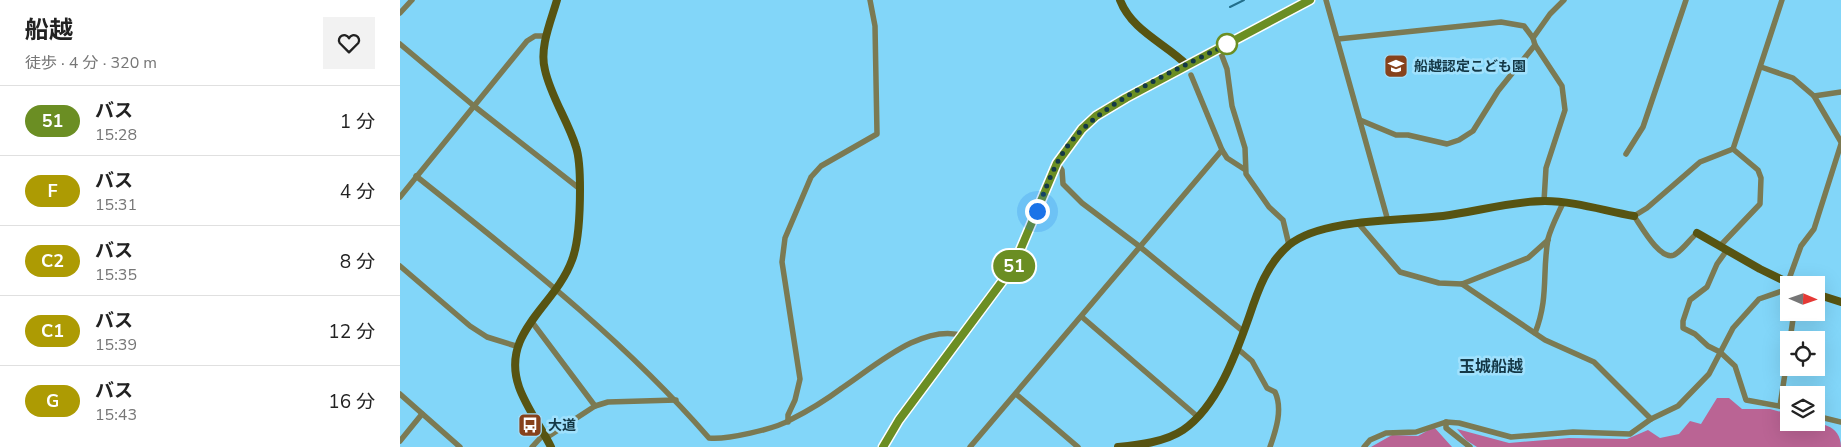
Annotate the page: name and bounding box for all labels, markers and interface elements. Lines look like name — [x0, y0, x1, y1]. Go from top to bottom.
text: 船越 — [25, 14, 73, 46]
button: heart — [323, 17, 375, 69]
unlabelled marker — [1216, 33, 1238, 55]
text: 徒歩 · 4 分 · 320 m — [25, 52, 157, 74]
school or university icon: 船越認定こども園 — [1383, 53, 1409, 79]
place label: 船越認定こども園 — [1414, 57, 1526, 76]
text: バス — [95, 98, 133, 124]
text: 51 — [42, 109, 63, 133]
text: 1 分 — [340, 109, 375, 135]
text: 15:28 — [95, 124, 137, 146]
text: バス — [95, 168, 133, 194]
text: F — [47, 179, 58, 203]
text: 4 分 — [340, 179, 375, 205]
text: 15:31 — [95, 194, 137, 216]
your location — [1025, 199, 1050, 224]
text: バス — [95, 238, 133, 264]
text: C2 — [41, 249, 64, 273]
text: 8 分 — [340, 249, 375, 275]
line badge: 51 — [992, 250, 1036, 282]
text: 51 — [1003, 254, 1025, 278]
text: 15:35 — [95, 264, 137, 286]
north arrow — [1780, 276, 1825, 321]
map controls — [1780, 276, 1825, 431]
text: バス — [95, 308, 133, 334]
text: C1 — [41, 319, 64, 343]
text: 12 分 — [328, 319, 375, 345]
button: locate — [1780, 331, 1825, 376]
text: 15:39 — [95, 334, 137, 356]
district label: 玉城船越 — [1459, 356, 1523, 378]
text: バス — [95, 378, 133, 404]
button: layers — [1780, 386, 1825, 431]
text: G — [46, 389, 59, 413]
text: 16 分 — [328, 389, 375, 415]
text: 15:43 — [95, 404, 137, 426]
bus stop icon: 大道 — [517, 412, 543, 438]
place label: 大道 — [548, 416, 576, 435]

